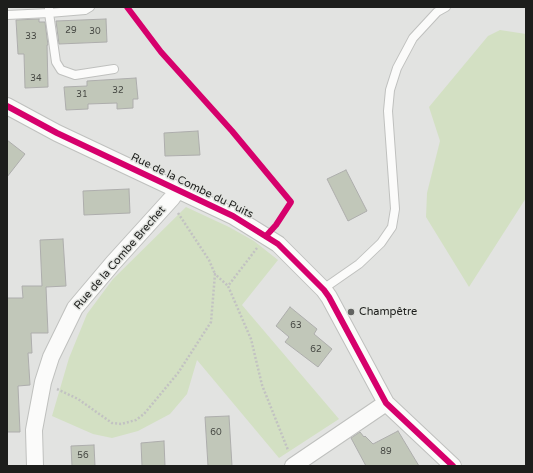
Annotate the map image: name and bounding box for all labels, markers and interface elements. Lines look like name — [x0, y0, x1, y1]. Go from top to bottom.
house number: 29 — [65, 26, 77, 36]
house number: 30 — [89, 27, 101, 37]
house number: 33 — [25, 32, 37, 42]
house number: 34 — [30, 74, 42, 84]
house number: 32 — [112, 86, 124, 96]
house number: 31 — [76, 90, 88, 100]
street label: Rue de la Combe du Puits — [129, 151, 255, 221]
street label: Rue de la Combe Brechet — [72, 204, 168, 312]
place label: Champêtre — [359, 305, 417, 319]
marker: Champêtre — [346, 307, 356, 317]
house number: 63 — [290, 321, 302, 331]
house number: 62 — [310, 345, 322, 355]
house number: 60 — [210, 428, 222, 438]
house number: 89 — [380, 447, 392, 457]
house number: 56 — [77, 451, 89, 461]

